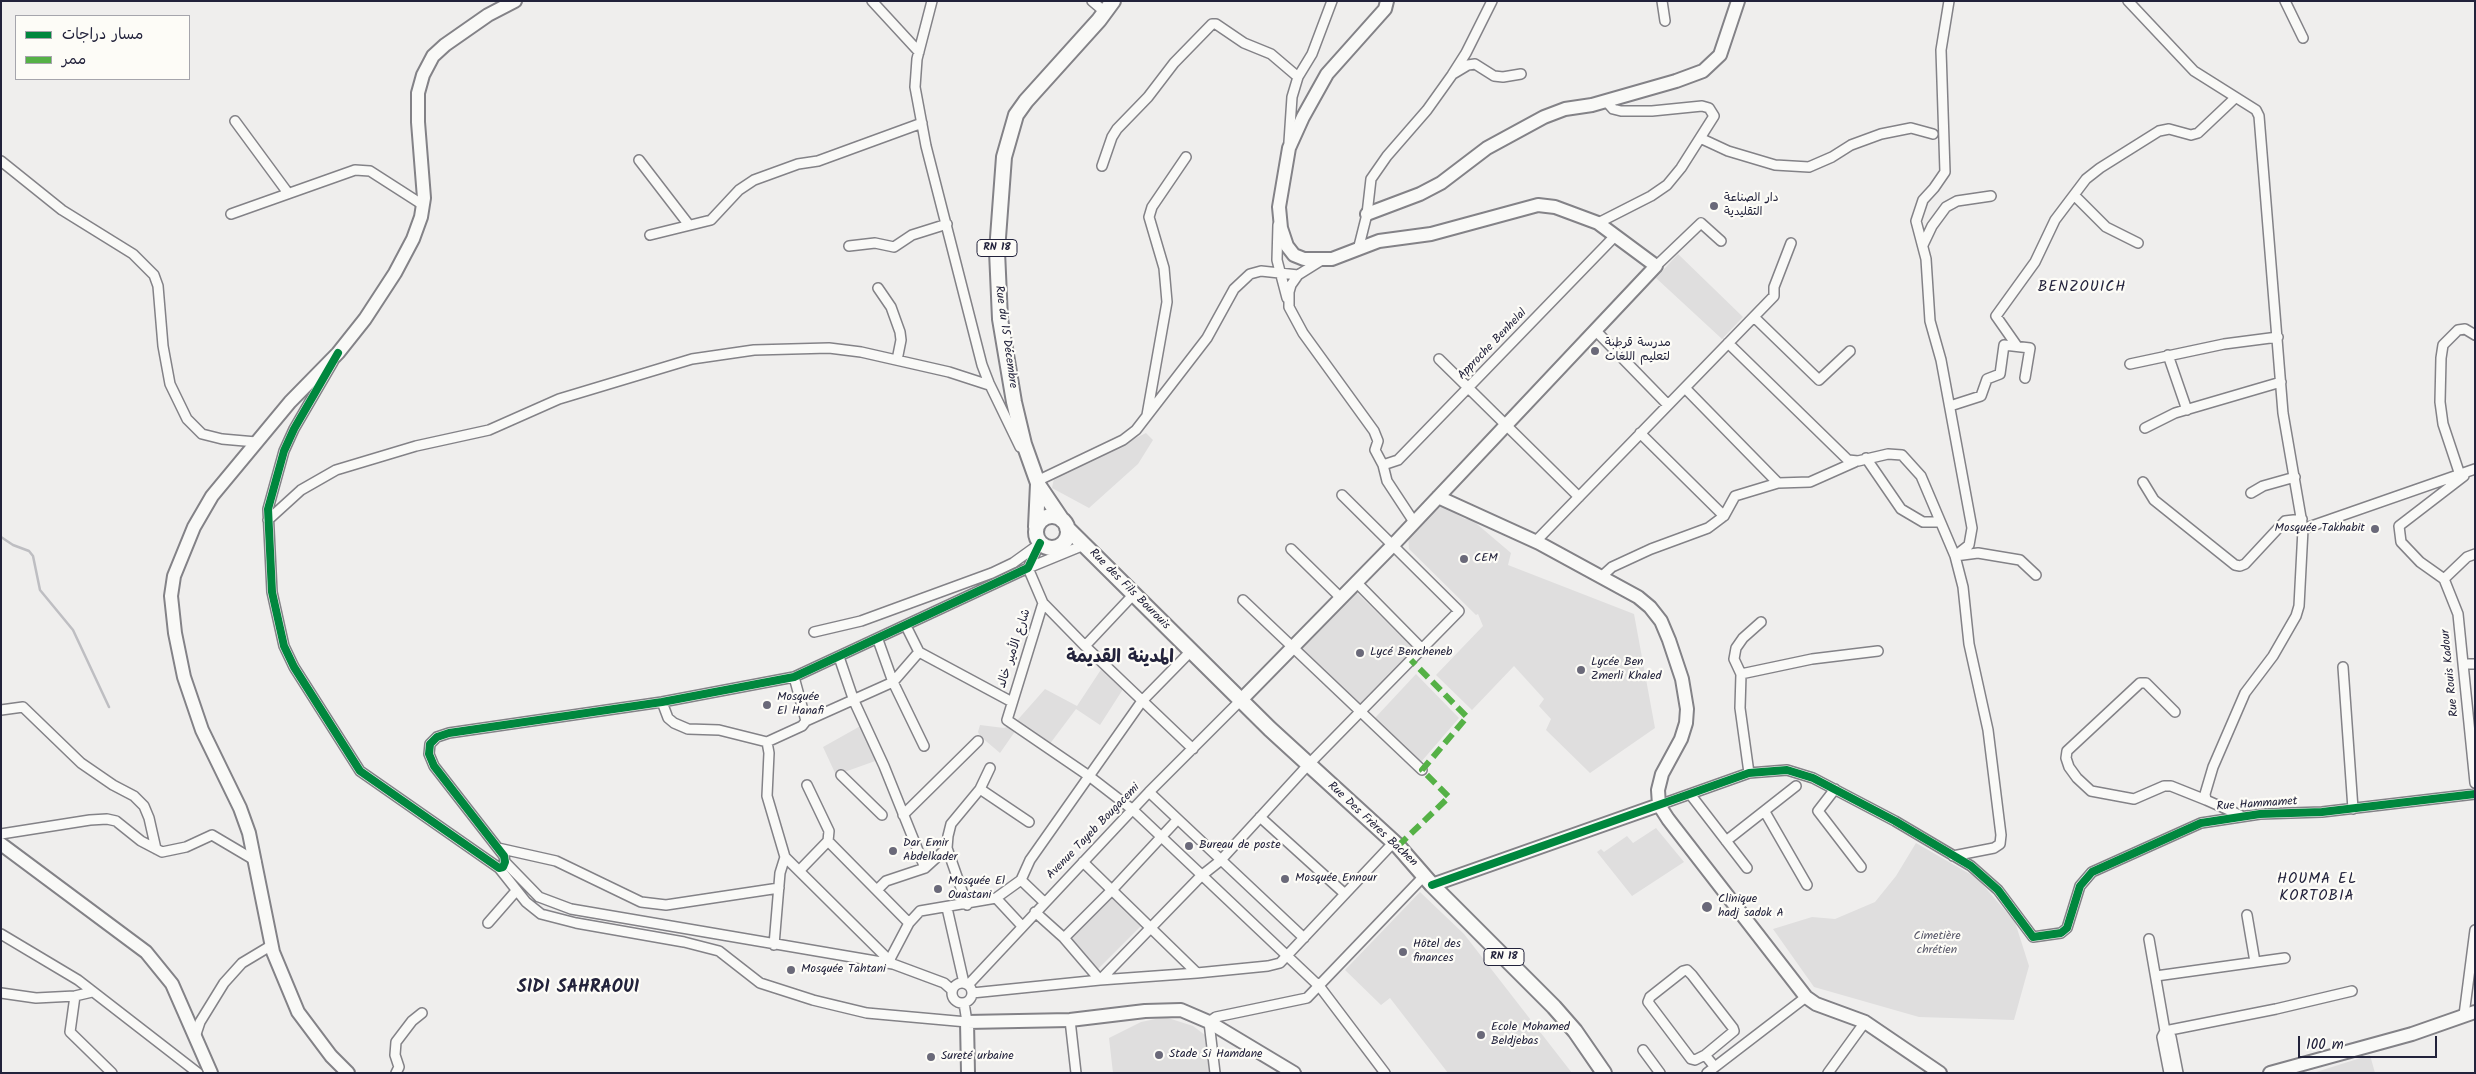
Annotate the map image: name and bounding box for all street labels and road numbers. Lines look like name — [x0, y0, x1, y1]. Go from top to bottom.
road number: RN 18 — [977, 240, 1017, 256]
street label: Rue du 15 Décembre — [991, 285, 1019, 389]
street label: Approche Benhelal — [1456, 307, 1530, 383]
street label: Rue des Fils Bourouis — [1086, 547, 1172, 633]
street label: شارع الأمير خالد — [995, 608, 1035, 690]
street label: Rue Rouis Kadour — [2439, 629, 2463, 717]
street label: Rue Des Frères Bachen — [1324, 780, 1420, 870]
street label: Avenue Tayeb Bougacemi — [1044, 781, 1144, 883]
street label: Rue Hammamet — [2216, 795, 2298, 815]
road number: RN 18 — [1484, 949, 1524, 966]

